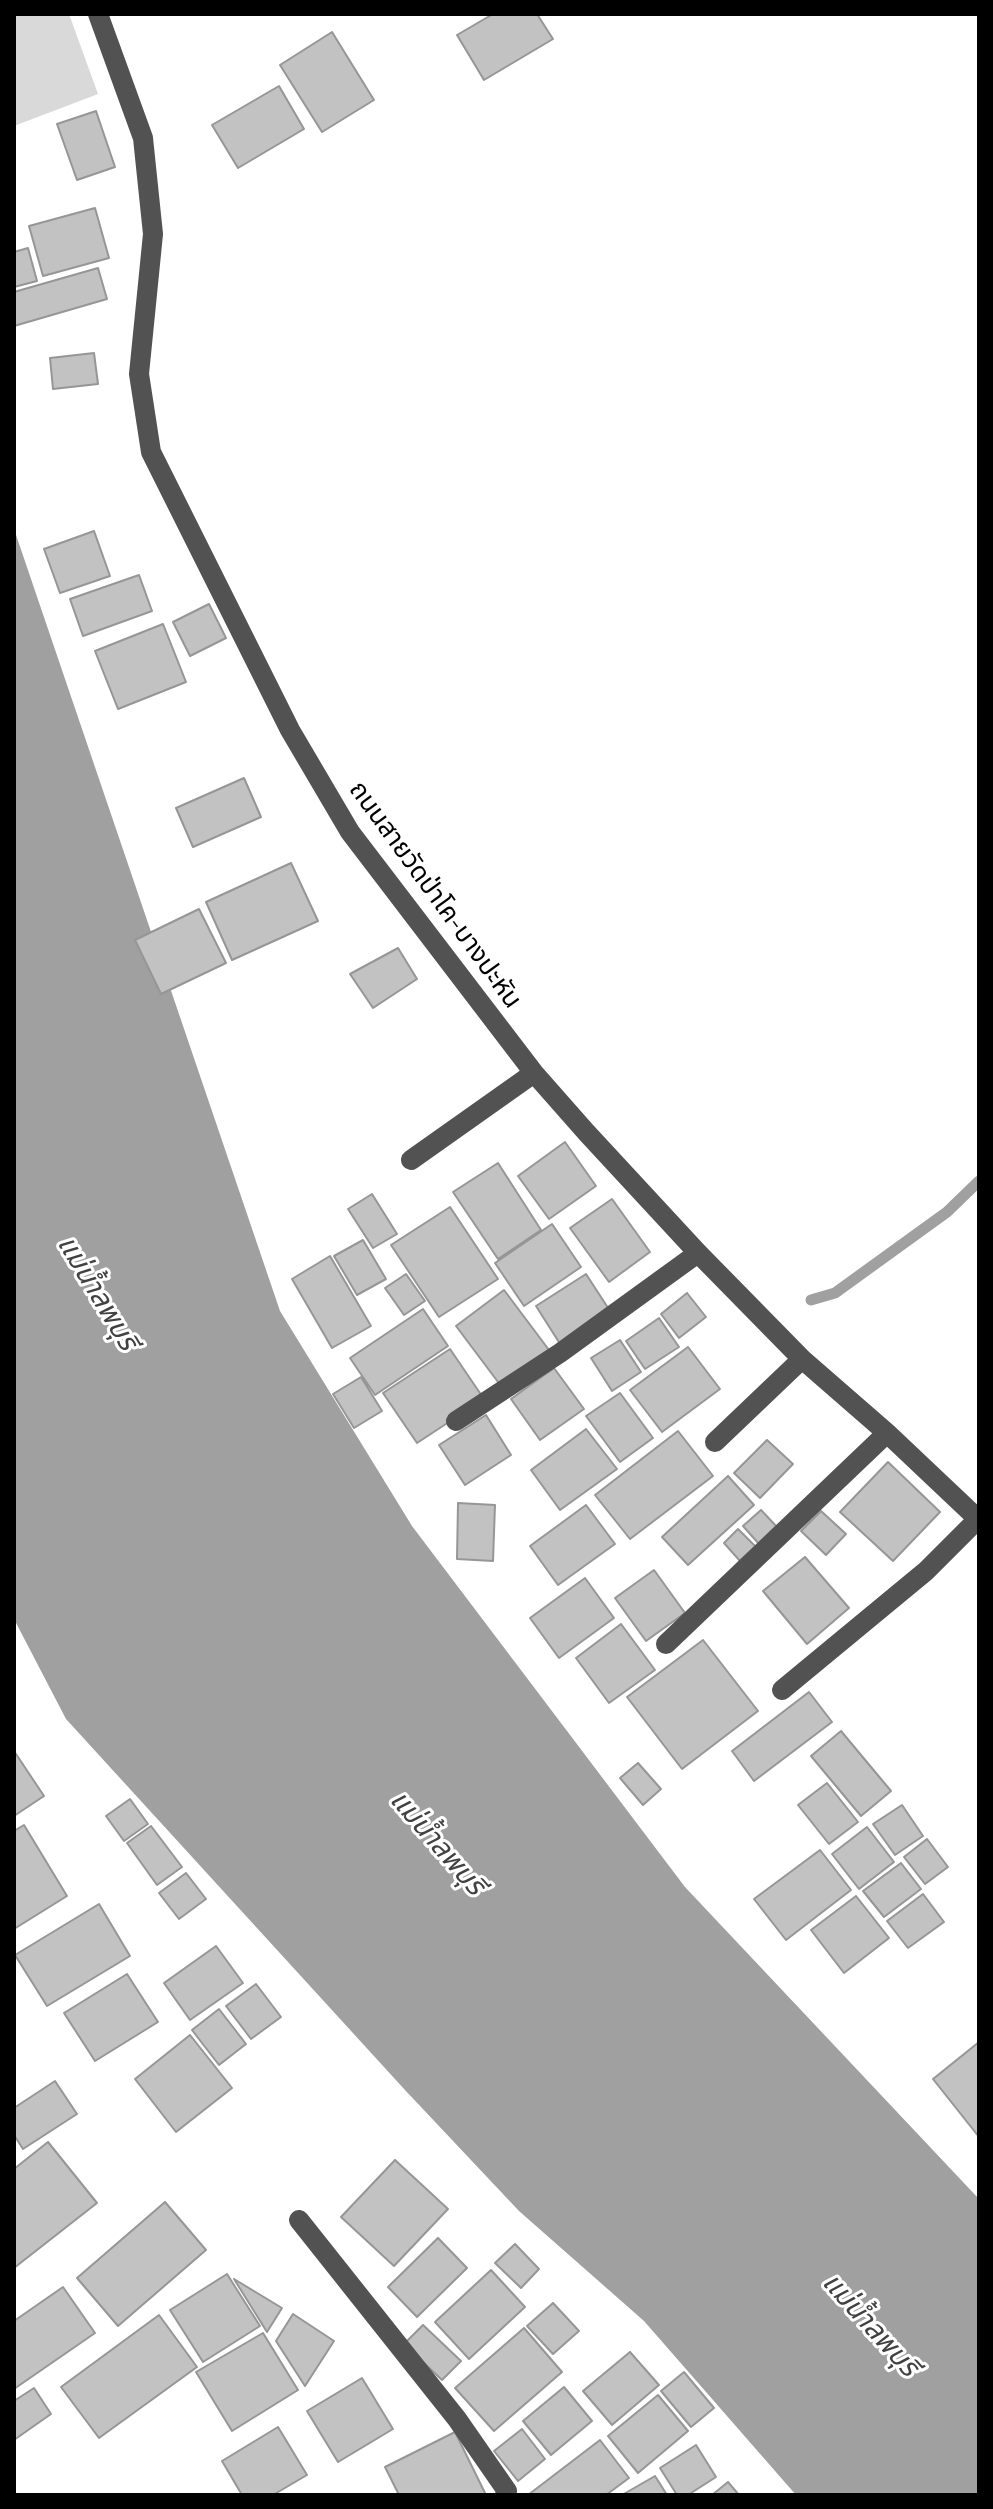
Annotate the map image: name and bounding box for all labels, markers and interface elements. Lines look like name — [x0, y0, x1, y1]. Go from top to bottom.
street label: ถนนสายวัดป่าโค-บางปะหัน — [342, 775, 528, 1015]
water label: แม่น้ำลพบุรี — [50, 1230, 144, 1356]
water label: แม่น้ำลพบุรี — [382, 1784, 492, 1902]
water label: แม่น้ำลพบุรี — [815, 2266, 925, 2384]

